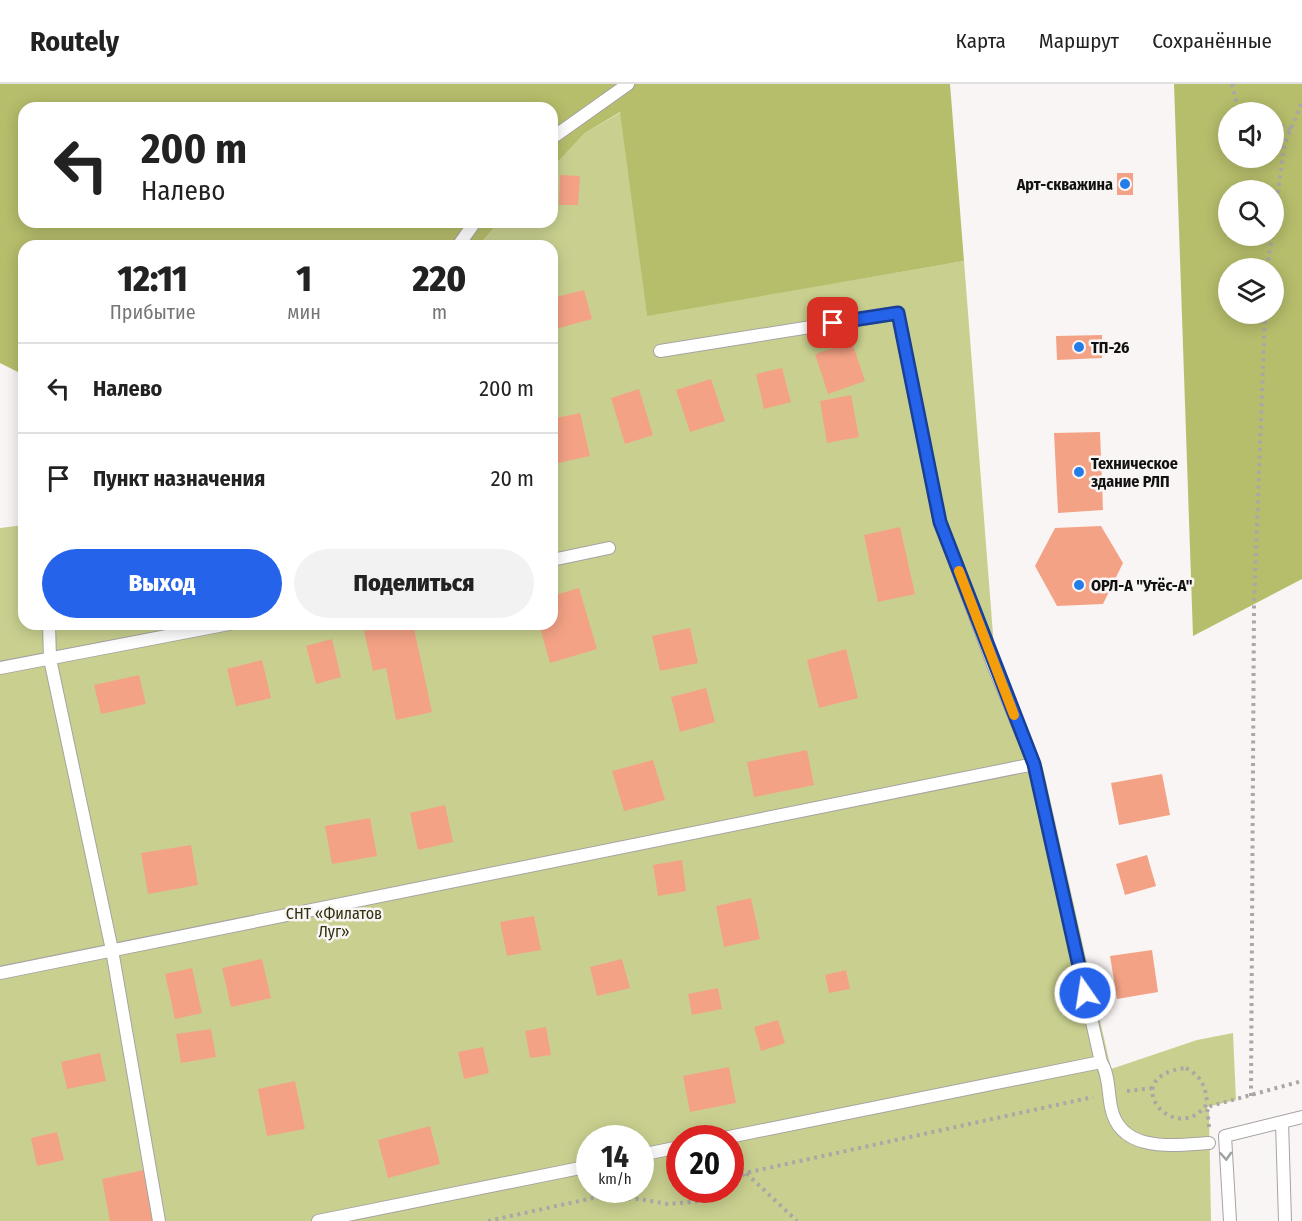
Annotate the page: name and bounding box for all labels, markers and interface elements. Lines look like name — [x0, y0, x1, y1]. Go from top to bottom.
text: Routely — [30, 25, 119, 58]
text: Карта — [956, 28, 1006, 54]
text: Маршрут — [1039, 28, 1119, 54]
text: Сохранённые — [1152, 28, 1272, 54]
map controls — [1218, 102, 1284, 324]
button: sound — [1218, 102, 1284, 168]
text: 200 m — [141, 124, 247, 174]
icon: left — [42, 126, 120, 204]
text: Налево — [141, 175, 225, 207]
place label: Арт-скважина — [1016, 175, 1113, 194]
marker: Арт-скважина — [1118, 177, 1132, 191]
button: search — [1218, 180, 1284, 246]
text: 12:11 — [118, 257, 188, 301]
text: 1 — [296, 257, 312, 301]
text: 220 — [413, 257, 466, 301]
button: layers — [1218, 258, 1284, 324]
pin — [807, 297, 858, 348]
text: Прибытие — [110, 300, 196, 324]
text: мин — [287, 300, 321, 324]
text: m — [432, 300, 447, 324]
icon: arrive — [816, 306, 849, 339]
place label: ТП-26 — [1091, 338, 1129, 357]
marker: ТП-26 — [1072, 340, 1086, 354]
icon: left — [42, 372, 75, 405]
text: Налево — [93, 375, 162, 402]
text: 200 m — [479, 375, 534, 402]
place label: Техническое здание РЛП — [1091, 454, 1178, 491]
icon: arrive — [42, 462, 75, 495]
text: Пункт назначения — [93, 465, 265, 492]
text: 20 m — [491, 465, 534, 492]
marker: Техническое здание РЛП — [1072, 465, 1086, 479]
button: Выход — [42, 549, 282, 618]
button: Поделиться — [294, 549, 534, 618]
place label: ОРЛ-А "Утёс-А" — [1091, 576, 1193, 595]
marker: ОРЛ-А "Утёс-А" — [1072, 578, 1086, 592]
park label: СНТ «Филатов Луг» — [286, 904, 382, 941]
position arrow — [1053, 961, 1117, 1025]
speed limit sign: 20 — [666, 1125, 744, 1203]
text: 14 — [601, 1139, 629, 1175]
one-way arrow — [1220, 1152, 1233, 1161]
text: km/h — [598, 1170, 632, 1188]

